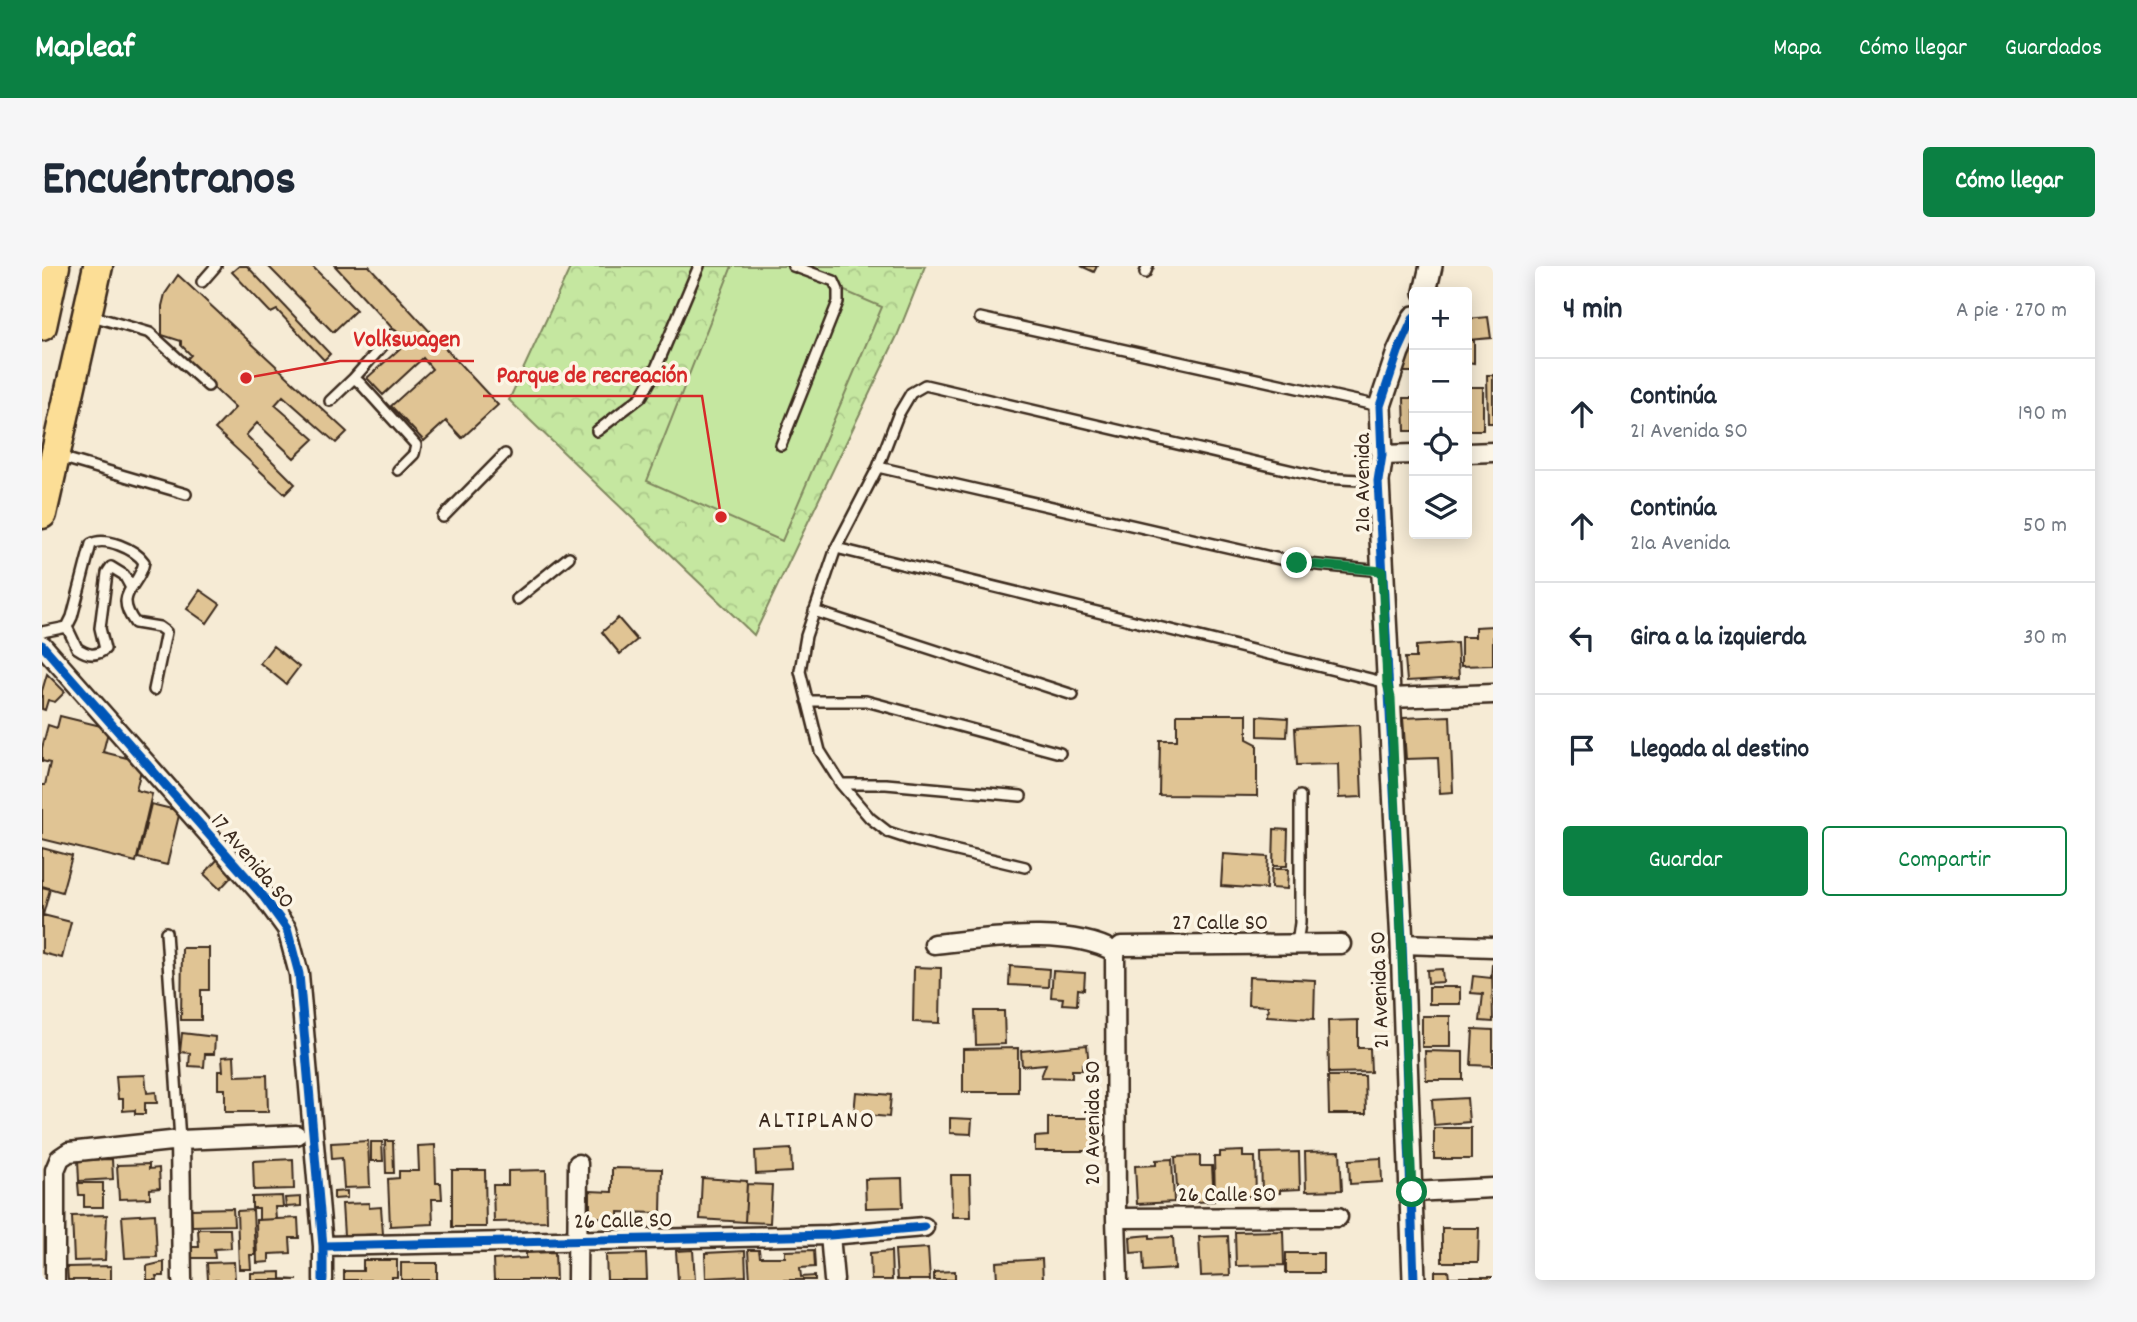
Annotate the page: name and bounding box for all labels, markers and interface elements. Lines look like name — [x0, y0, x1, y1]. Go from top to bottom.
text: Mapleaf — [35, 26, 135, 73]
text: Mapa — [1773, 32, 1821, 66]
text: Cómo llegar — [1859, 32, 1967, 66]
text: Guardados — [2005, 32, 2102, 66]
text: Encuéntranos — [42, 147, 296, 217]
button: Cómo llegar — [1923, 147, 2095, 217]
map controls — [1409, 287, 1472, 539]
button: + — [1409, 287, 1472, 350]
text: 4 min — [1563, 290, 1622, 333]
text: A pie · 270 m — [1956, 295, 2067, 328]
callout: Volkswagen — [340, 316, 474, 361]
text: Volkswagen — [354, 324, 460, 358]
button: − — [1409, 350, 1472, 413]
callout: Parque de recreación — [483, 351, 702, 396]
text: Parque de recreación — [496, 360, 688, 394]
text: Continúa — [1630, 379, 1716, 416]
icon: ahead — [1563, 395, 1601, 433]
text: 190 m — [2018, 398, 2067, 431]
button: locate — [1409, 413, 1472, 476]
text: 21 Avenida SO — [1630, 416, 1748, 449]
street label: 21a Avenida — [1348, 432, 1381, 533]
button: layers — [1409, 476, 1472, 539]
text: Continúa — [1630, 491, 1716, 528]
icon: ahead — [1563, 507, 1601, 545]
text: 50 m — [2023, 510, 2067, 543]
text: 21a Avenida — [1630, 528, 1730, 561]
route end — [1281, 547, 1312, 578]
icon: left — [1563, 619, 1601, 657]
text: Gira a la izquierda — [1630, 620, 1806, 657]
text: 30 m — [2023, 622, 2067, 655]
icon: arrive — [1563, 731, 1601, 769]
text: Llegada al destino — [1630, 732, 1809, 769]
street label: 17 Avenida SO — [201, 807, 301, 917]
button: Guardar — [1563, 826, 1808, 896]
button: Compartir — [1822, 826, 2067, 896]
street label: 27 Calle SO — [1172, 908, 1268, 941]
street label: 21 Avenida SO — [1363, 931, 1400, 1049]
street label: 20 Avenida SO — [1078, 1060, 1111, 1186]
district label: ALTIPLANO — [758, 1105, 876, 1139]
route start — [1396, 1176, 1427, 1207]
street label: 26 Calle SO — [1178, 1180, 1276, 1213]
street label: 26 Calle SO — [574, 1205, 673, 1240]

